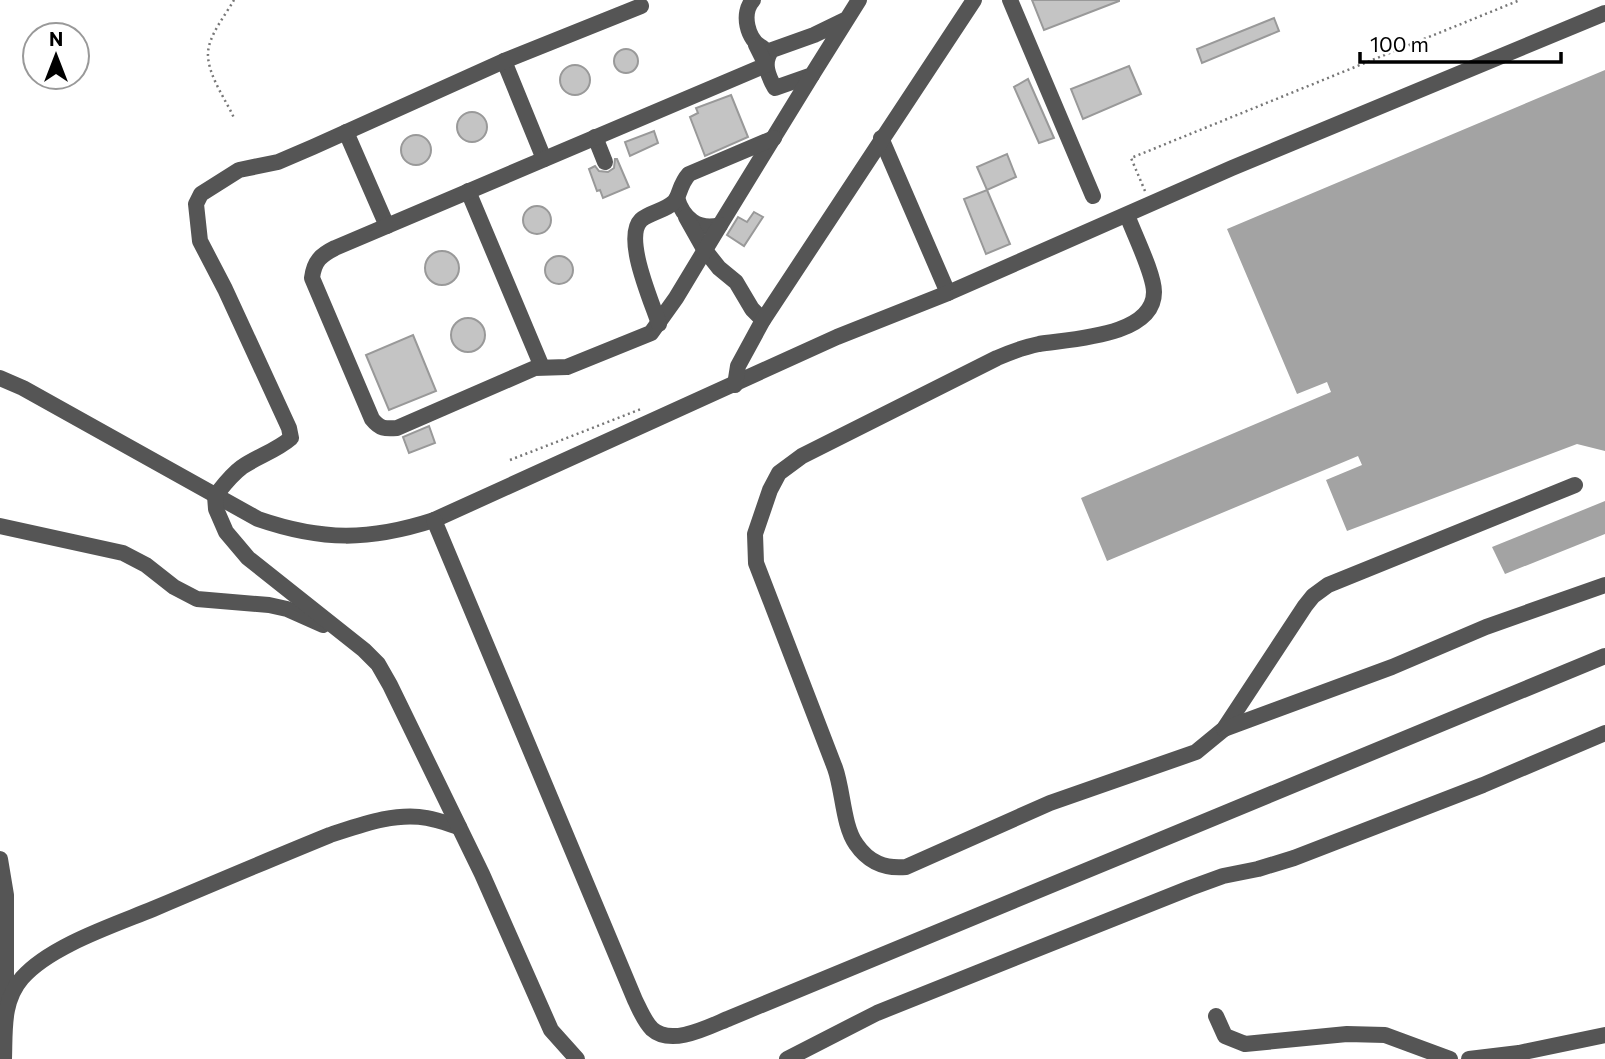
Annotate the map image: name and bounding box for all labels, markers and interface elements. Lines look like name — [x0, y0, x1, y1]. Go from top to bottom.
north arrow — [21, 21, 91, 91]
scale bar — [1360, 21, 1561, 65]
text: N — [49, 27, 63, 50]
text: 100 m — [1370, 31, 1429, 56]

